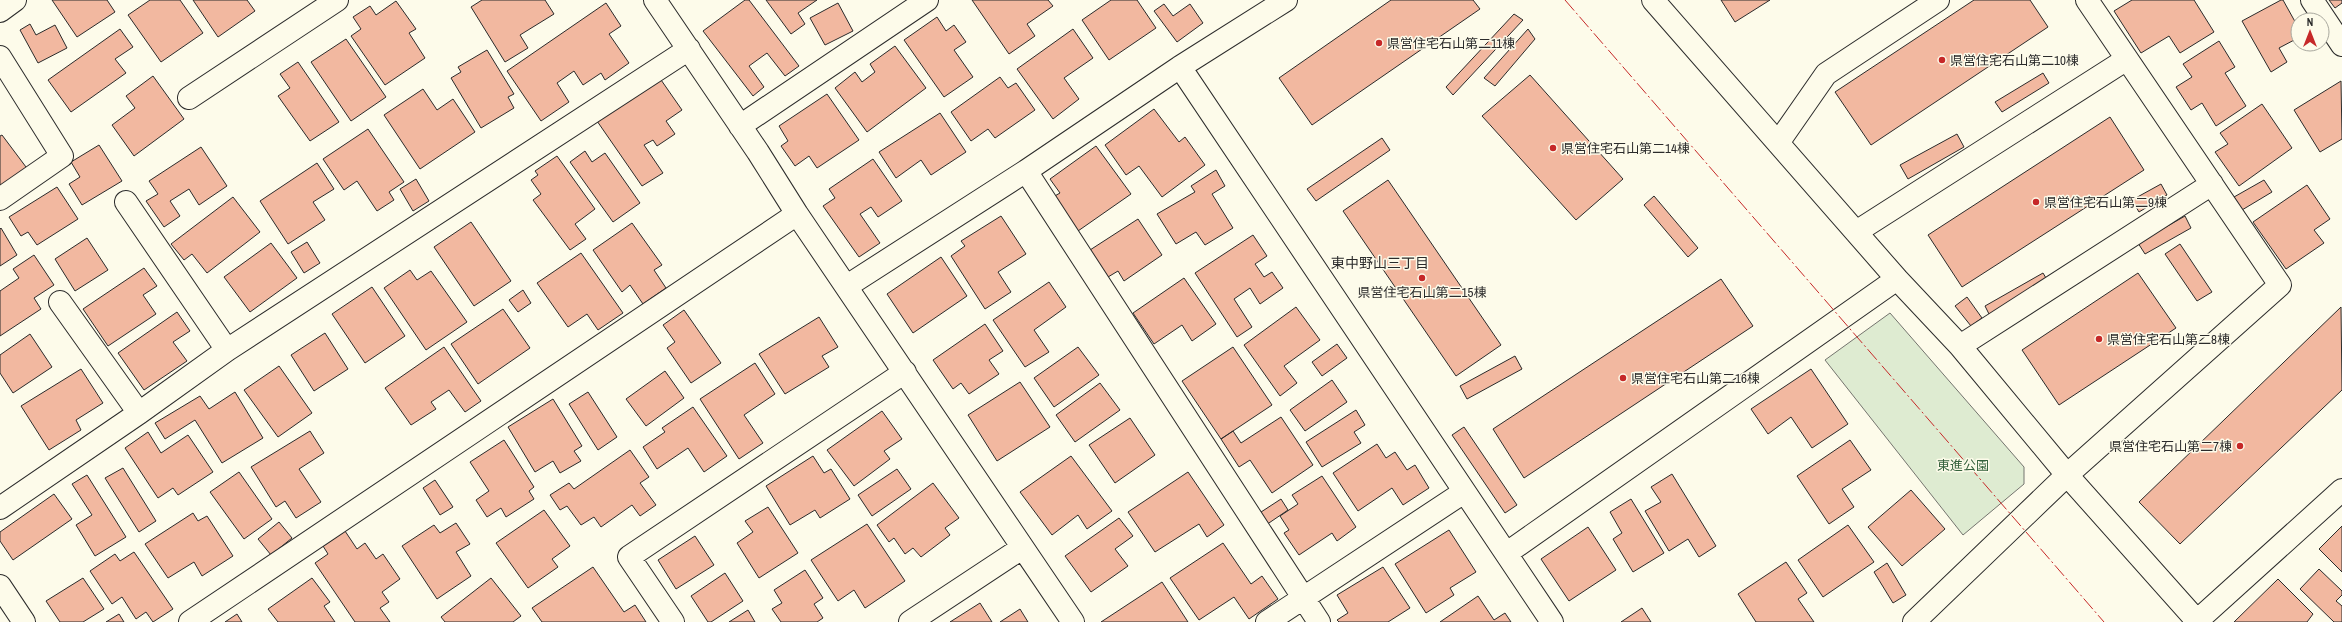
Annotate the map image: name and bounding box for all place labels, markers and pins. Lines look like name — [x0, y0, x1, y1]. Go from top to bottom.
place label: 県営住宅石山第二11棟 — [1387, 35, 1515, 52]
marker: 県営住宅石山第二11棟 — [1374, 38, 1384, 48]
place label: 県営住宅石山第二10棟 — [1950, 52, 2079, 69]
marker: 県営住宅石山第二10棟 — [1937, 55, 1947, 65]
place label: 県営住宅石山第二14棟 — [1561, 140, 1690, 157]
marker: 県営住宅石山第二14棟 — [1548, 143, 1558, 153]
place label: 県営住宅石山第二9棟 — [2044, 194, 2167, 211]
marker: 県営住宅石山第二9棟 — [2031, 197, 2041, 207]
marker: 県営住宅石山第二15棟 — [1417, 273, 1427, 283]
place label: 県営住宅石山第二15棟 — [1358, 284, 1486, 301]
place label: 県営住宅石山第二8棟 — [2107, 331, 2230, 348]
marker: 県営住宅石山第二8棟 — [2094, 334, 2104, 344]
place label: 県営住宅石山第二16棟 — [1631, 370, 1760, 387]
marker: 県営住宅石山第二16棟 — [1618, 373, 1628, 383]
place label: 県営住宅石山第二7棟 — [2109, 438, 2232, 455]
marker: 県営住宅石山第二7棟 — [2235, 441, 2245, 451]

